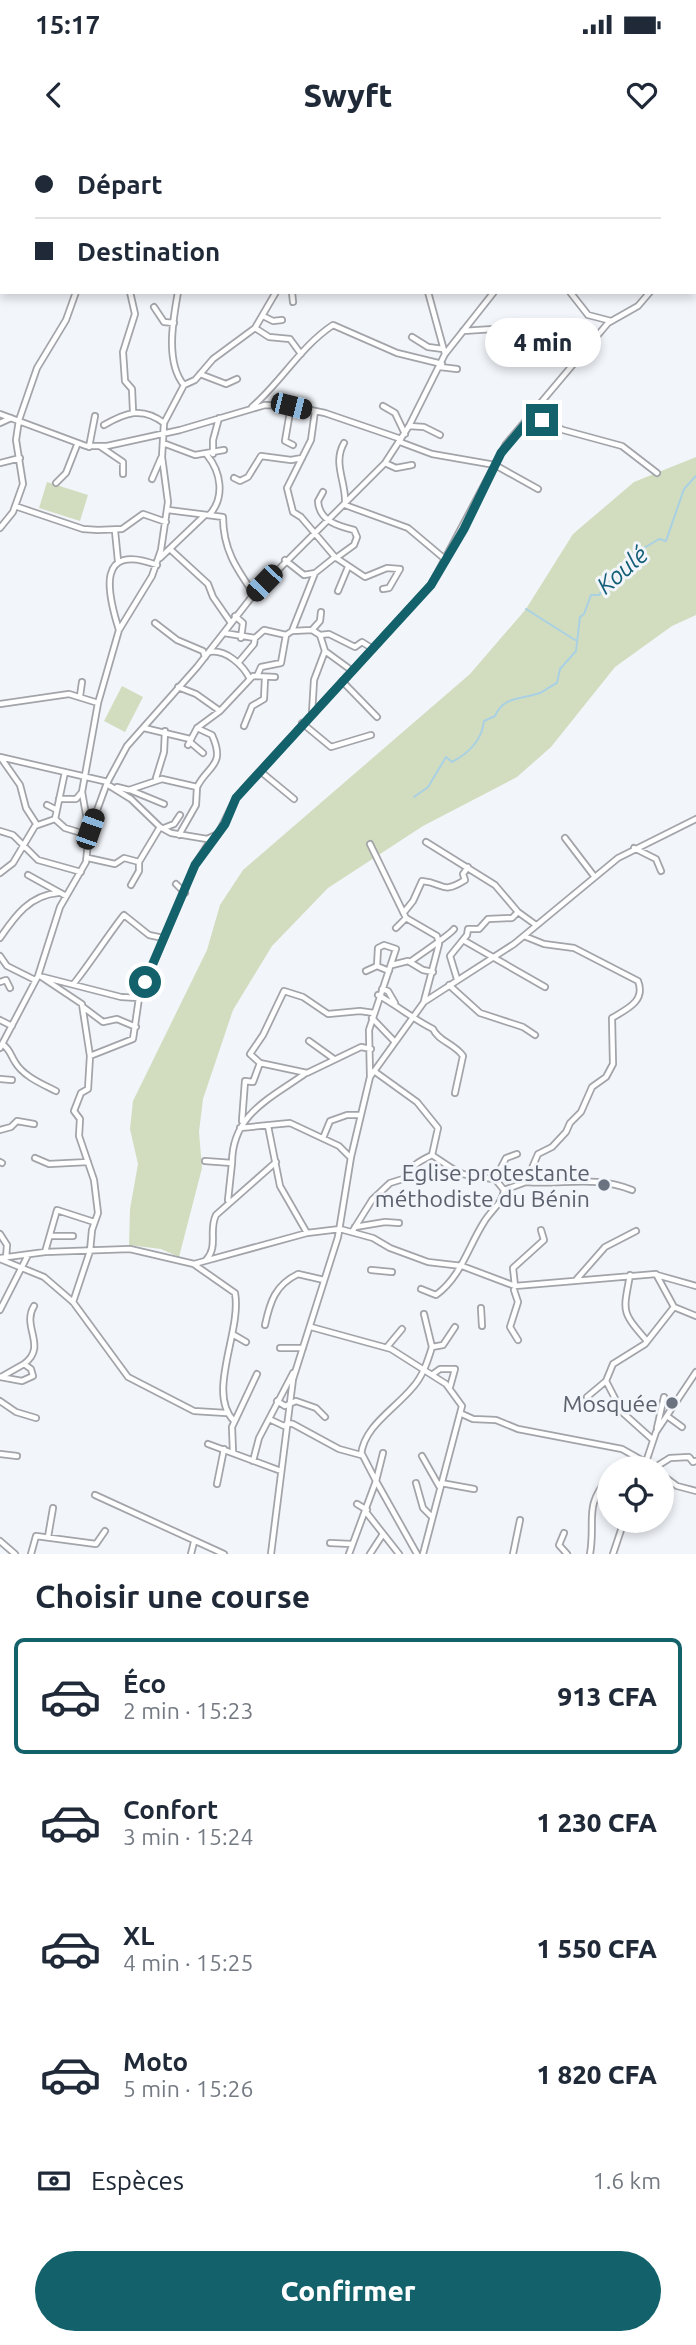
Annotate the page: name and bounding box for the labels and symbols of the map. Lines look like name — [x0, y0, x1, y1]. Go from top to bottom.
callout: 4 min — [484, 318, 600, 368]
car — [269, 391, 314, 421]
route end — [526, 404, 558, 436]
water label: Koulé — [591, 541, 653, 599]
car — [242, 561, 287, 605]
car — [74, 806, 107, 852]
route start — [129, 966, 161, 998]
place label: Eglise protestante méthodiste du Bénin — [375, 1160, 590, 1211]
marker: Eglise protestante méthodiste du Bénin — [596, 1177, 612, 1193]
place label: Mosquée — [563, 1391, 658, 1416]
marker: Mosquée — [664, 1395, 680, 1411]

